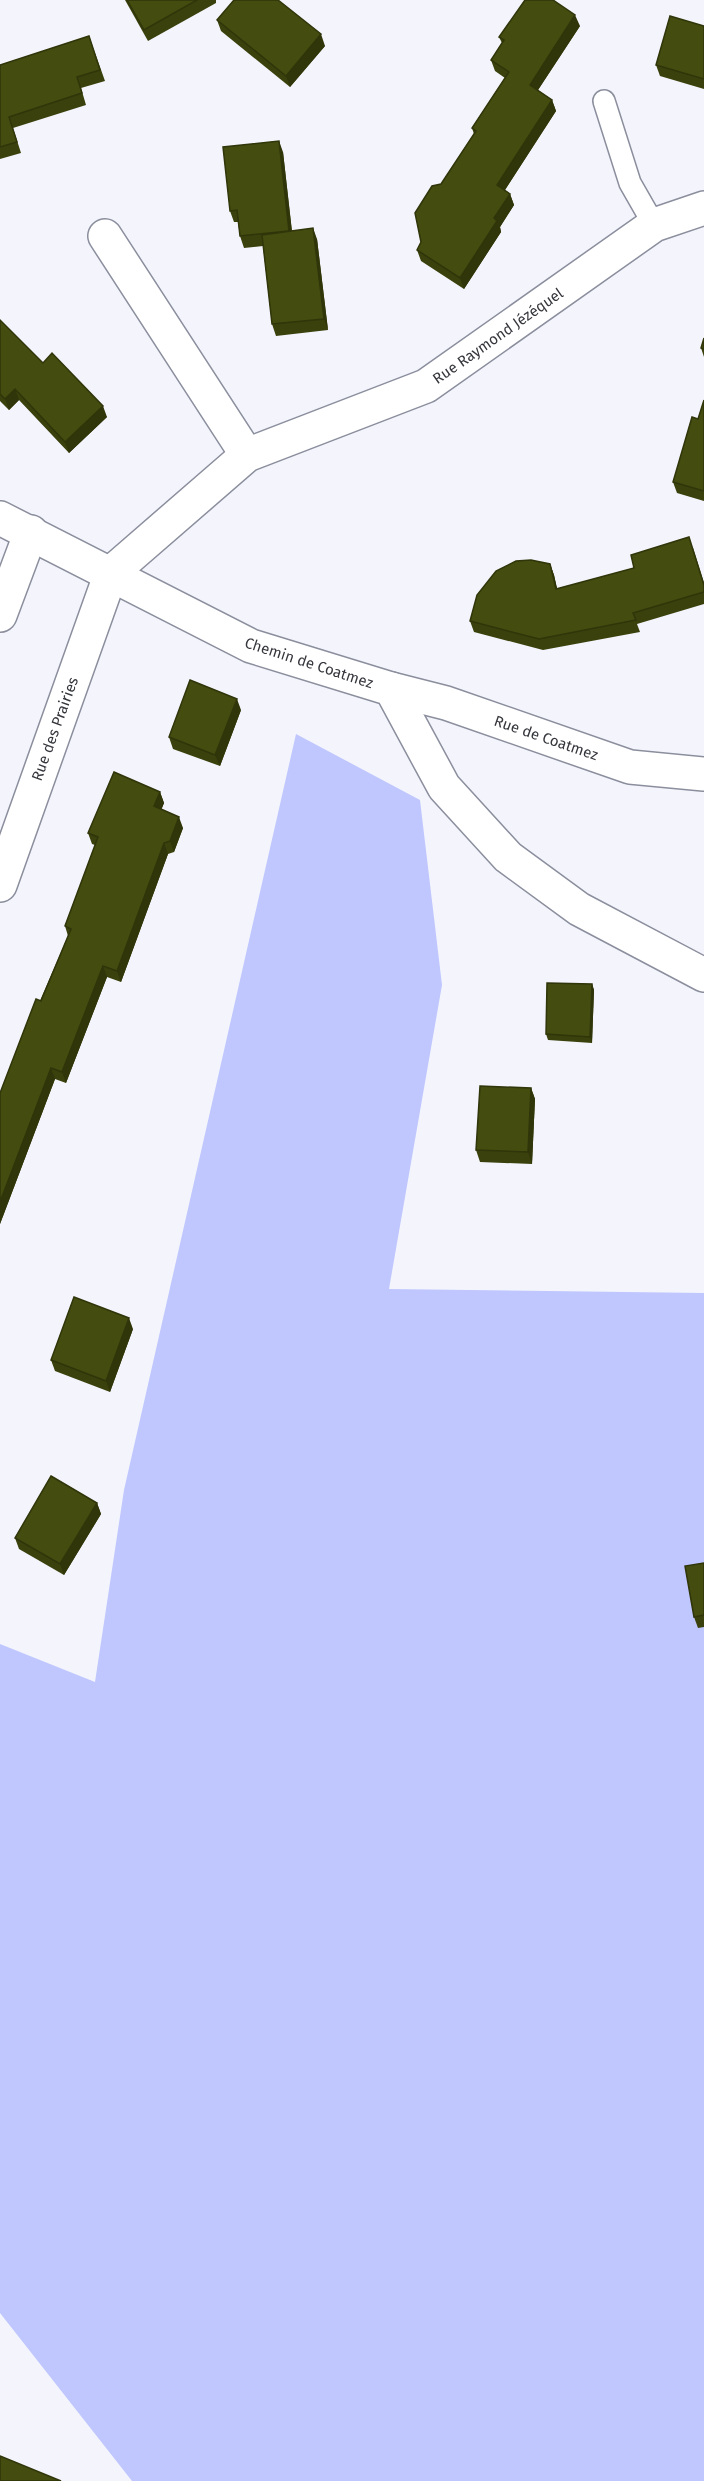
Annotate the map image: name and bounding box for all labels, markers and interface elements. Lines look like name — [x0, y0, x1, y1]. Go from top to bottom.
street label: Rue Raymond Jézéquel — [429, 284, 567, 388]
street label: Chemin de Coatmez — [243, 634, 376, 692]
street label: Rue des Prairies — [28, 675, 82, 783]
street label: Rue de Coatmez — [492, 712, 601, 764]

